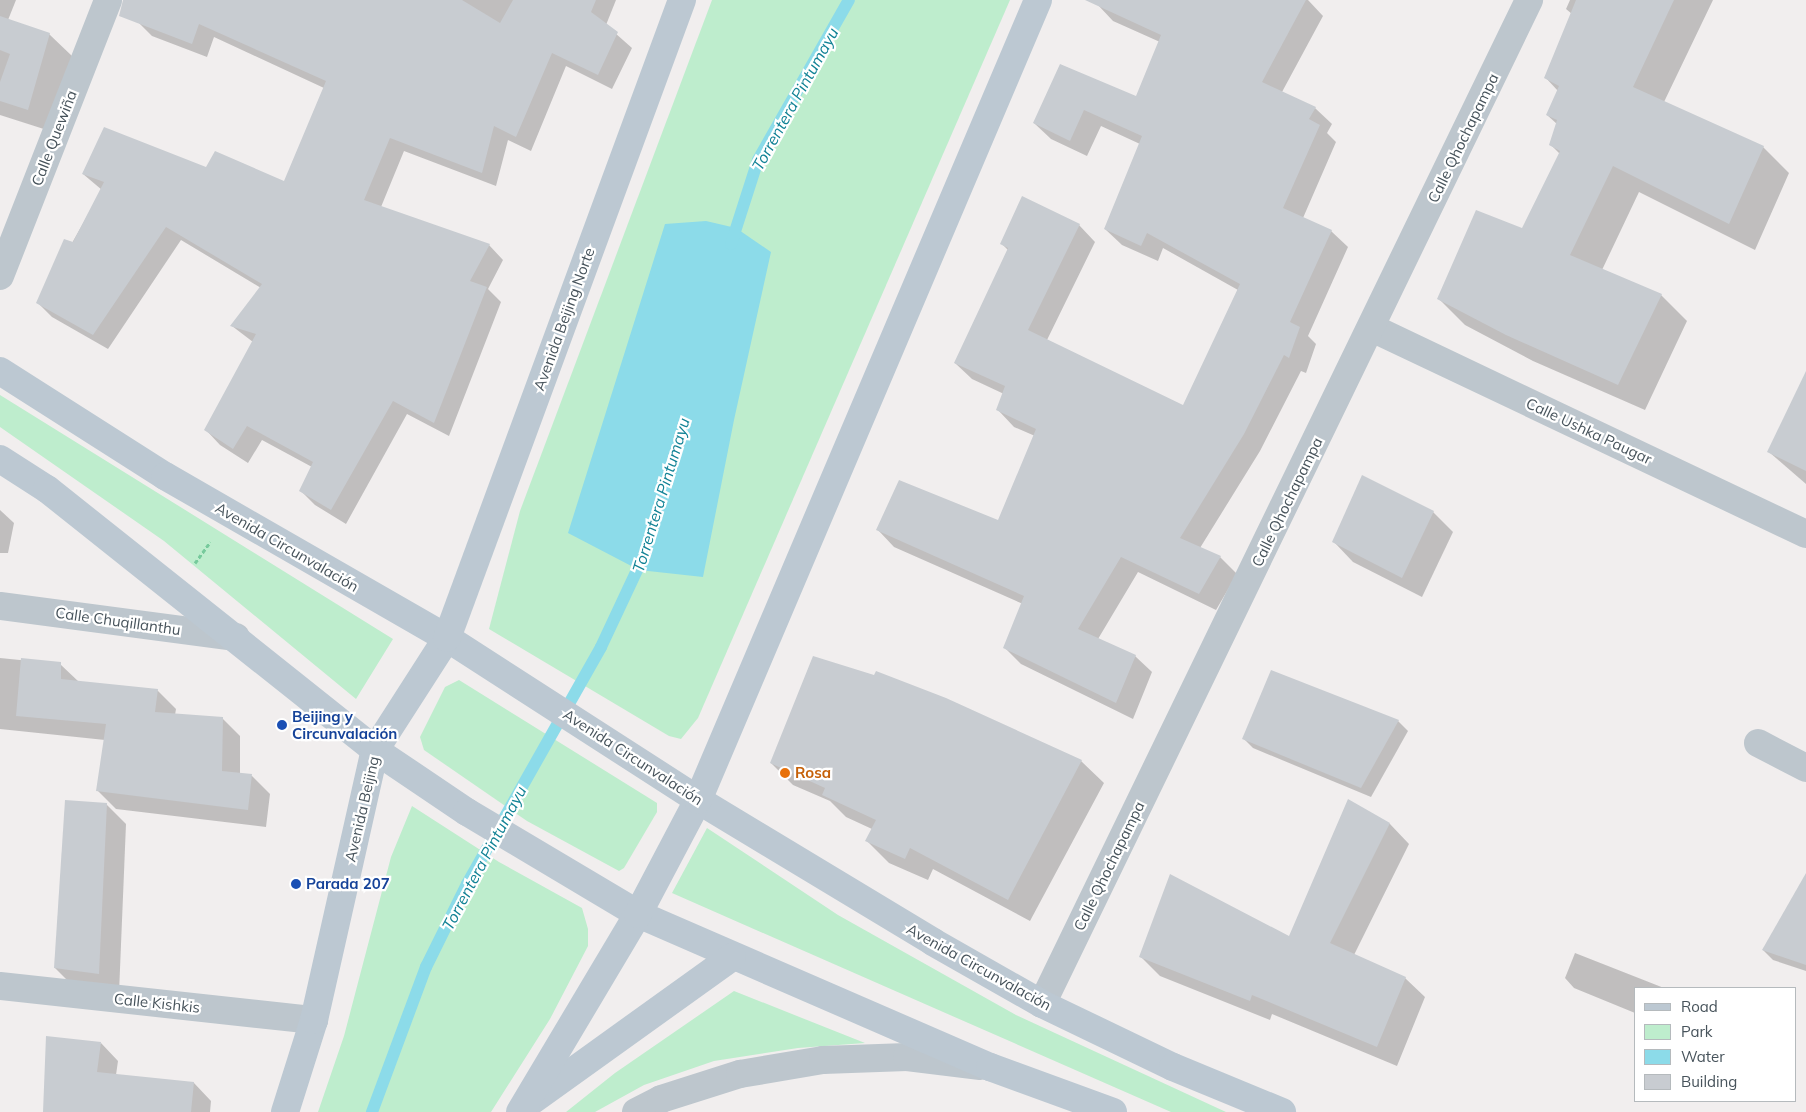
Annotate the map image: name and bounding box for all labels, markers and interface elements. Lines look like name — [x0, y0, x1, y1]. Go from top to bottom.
water label: Torrentera Pintumayu — [748, 24, 842, 174]
street label: Calle Qhochapampa — [1424, 70, 1502, 206]
street label: Calle Quewiña — [28, 88, 80, 188]
street label: Avenida Beijing Norte — [530, 245, 598, 393]
street label: Calle Ushka Paugar — [1523, 394, 1655, 468]
water label: Torrentera Pintumayu — [628, 415, 694, 575]
street label: Calle Qhochapampa — [1248, 434, 1326, 570]
street label: Avenida Circunvalación — [212, 499, 362, 595]
street label: Calle Chuqillanthu — [54, 603, 182, 639]
street label: Avenida Circunvalación — [560, 705, 706, 809]
place label: Beijing y Circunvalación — [292, 707, 397, 742]
marker: Beijing y Circunvalación — [276, 719, 288, 731]
street label: Avenida Beijing — [341, 754, 383, 864]
place label: Rosa — [795, 764, 831, 782]
marker: Rosa — [779, 767, 791, 779]
water label: Torrentera Pintumayu — [438, 783, 530, 933]
street label: Calle Qhochapampa — [1070, 798, 1148, 934]
place label: Parada 207 — [306, 875, 390, 893]
marker: Parada 207 — [290, 878, 302, 890]
street label: Avenida Circunvalación — [904, 920, 1054, 1014]
legend — [1634, 987, 1796, 1102]
street label: Calle Kishkis — [113, 990, 201, 1016]
text: Road — [1681, 997, 1718, 1016]
text: Park — [1681, 1022, 1713, 1041]
text: Water — [1681, 1047, 1725, 1066]
text: Building — [1681, 1072, 1737, 1091]

